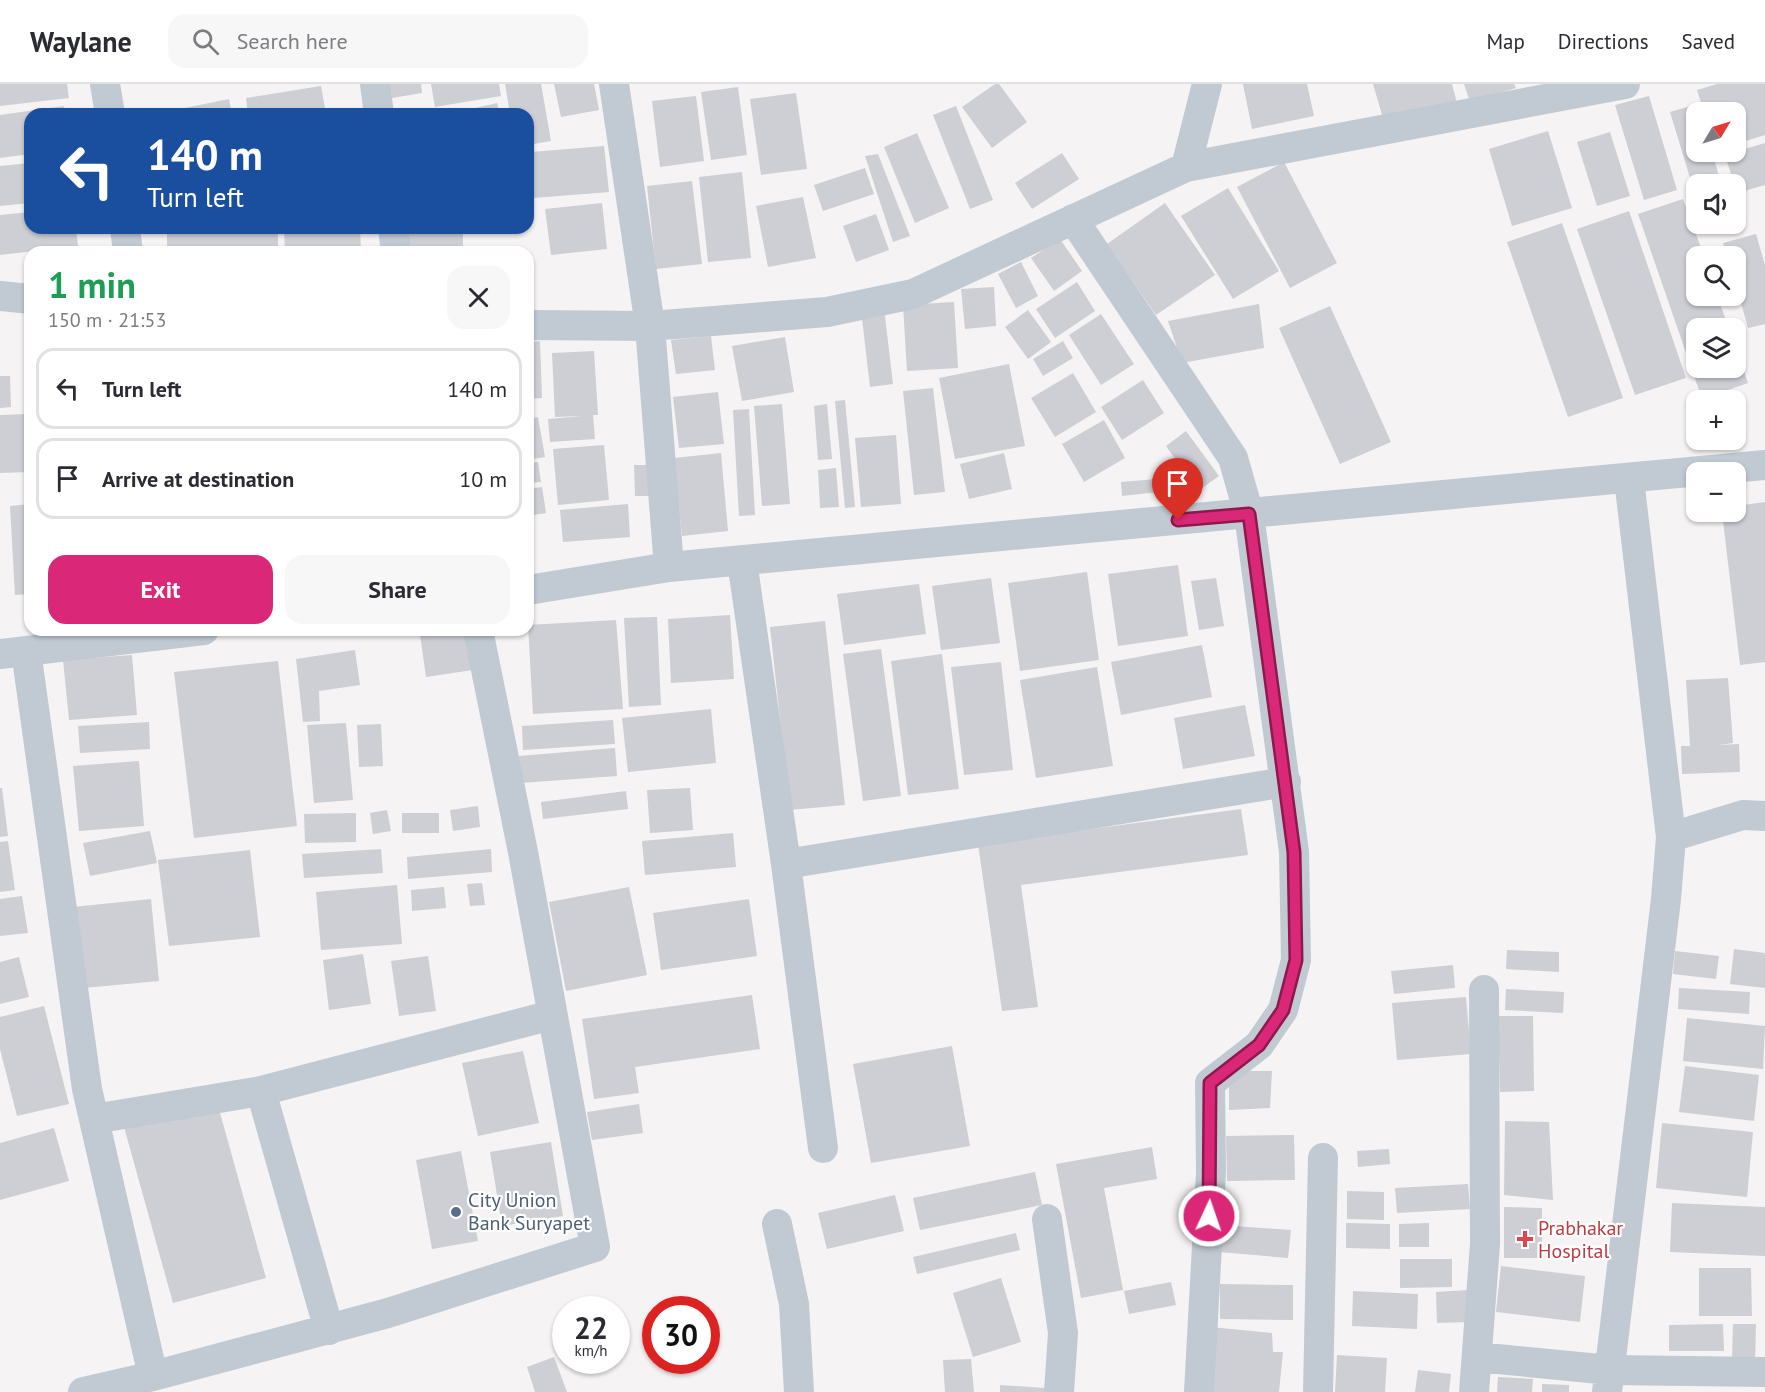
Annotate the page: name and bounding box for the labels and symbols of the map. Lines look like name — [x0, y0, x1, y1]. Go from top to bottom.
north arrow — [1686, 102, 1746, 162]
pin — [1152, 458, 1203, 520]
position arrow — [1177, 1184, 1241, 1248]
place label: City Union Bank Suryapet — [468, 1187, 590, 1236]
marker: City Union Bank Suryapet — [449, 1205, 463, 1219]
place label: Prabhakar Hospital — [1538, 1215, 1623, 1264]
marker: Prabhakar Hospital — [1516, 1230, 1534, 1248]
speed limit sign: 30 — [642, 1296, 720, 1374]

